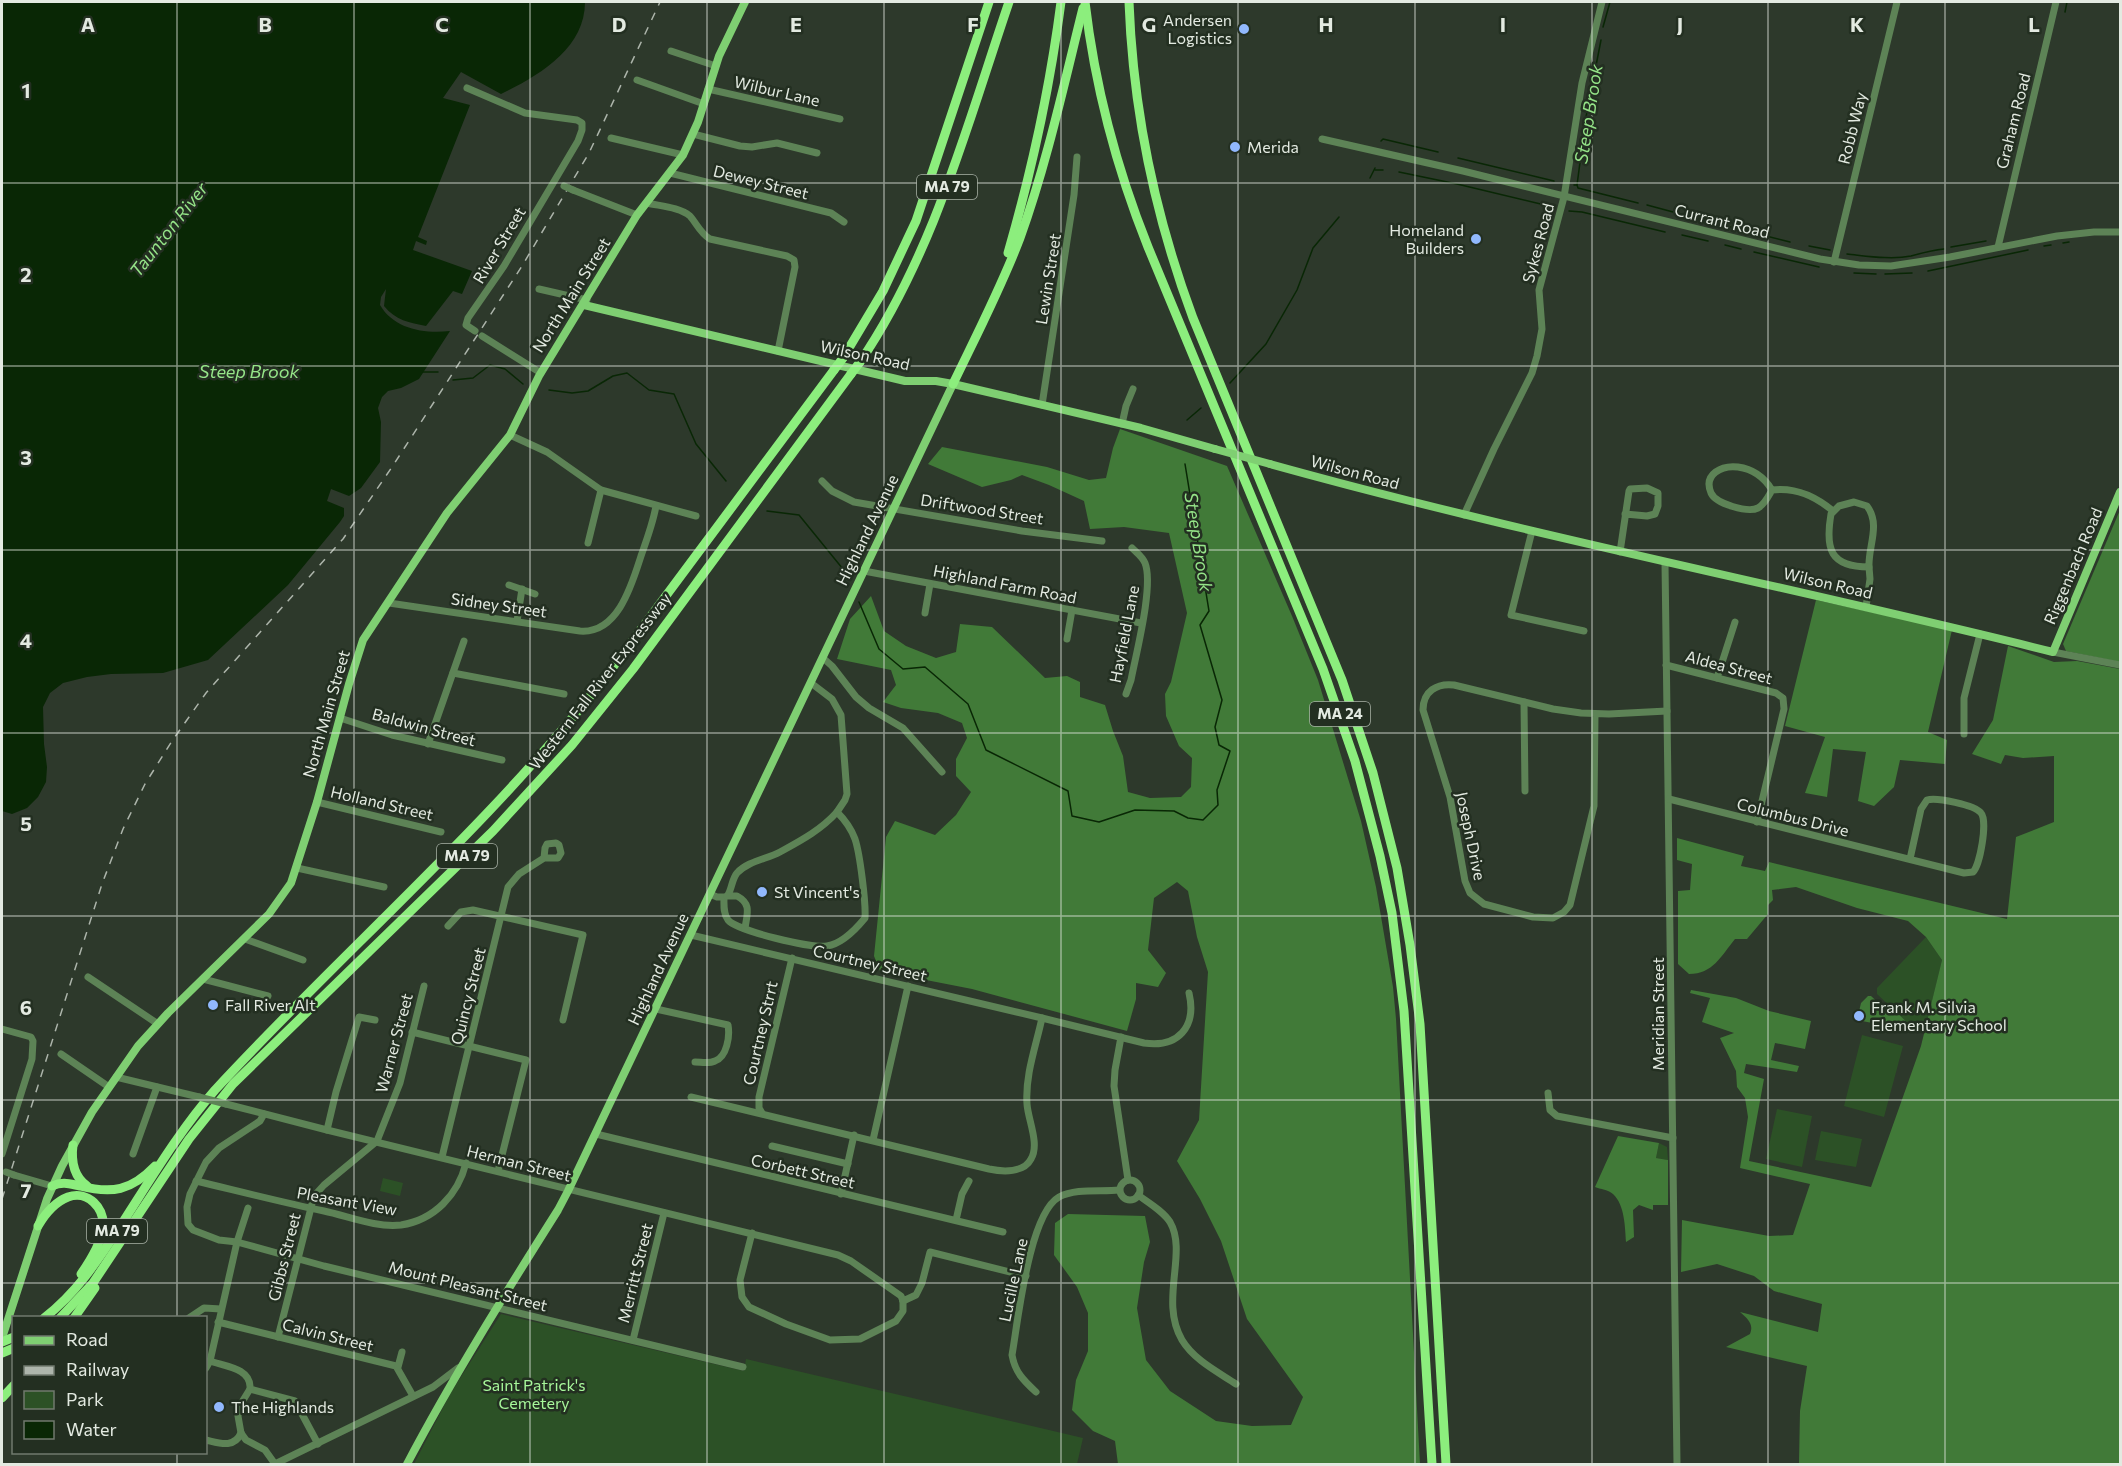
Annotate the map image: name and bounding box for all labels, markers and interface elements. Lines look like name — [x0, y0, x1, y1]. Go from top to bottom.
place label: Andersen Logistics — [1163, 10, 1232, 47]
text: A — [81, 12, 95, 36]
text: B — [258, 12, 272, 36]
text: C — [435, 12, 449, 36]
text: D — [612, 12, 626, 36]
text: E — [790, 12, 802, 36]
text: F — [967, 12, 979, 36]
text: G — [1142, 12, 1156, 36]
text: H — [1319, 12, 1334, 36]
text: I — [1500, 12, 1506, 36]
text: J — [1677, 12, 1683, 36]
text: K — [1850, 12, 1864, 36]
text: L — [2028, 12, 2040, 36]
marker: Andersen Logistics — [1237, 22, 1251, 36]
water label: Steep Brook — [1569, 61, 1607, 165]
street label: Wilbur Lane — [732, 71, 822, 110]
street label: Graham Road — [1991, 71, 2034, 171]
text: 1 — [21, 78, 31, 102]
street label: Robb Way — [1833, 90, 1870, 166]
place label: Merida — [1247, 137, 1299, 156]
marker: Merida — [1228, 140, 1242, 154]
street label: Dewey Street — [712, 161, 811, 203]
road number: MA 79 — [917, 175, 977, 199]
water label: Taunton River — [124, 177, 212, 281]
street label: Currant Road — [1673, 200, 1772, 241]
street label: Sykes Road — [1518, 201, 1557, 285]
street label: River Street — [468, 203, 529, 286]
place label: Homeland Builders — [1389, 220, 1464, 257]
street label: Lewin Street — [1031, 232, 1064, 326]
marker: Homeland Builders — [1469, 232, 1483, 246]
street label: North Main Street — [528, 233, 614, 356]
text: 2 — [20, 262, 32, 286]
street label: Wilson Road — [819, 336, 912, 373]
water label: Steep Brook — [199, 360, 300, 382]
text: 3 — [20, 445, 32, 469]
street label: Wilson Road — [1309, 451, 1402, 492]
street label: Highland Avenue — [831, 471, 902, 588]
street label: Driftwood Street — [919, 489, 1045, 528]
water label: Steep Brook — [1180, 490, 1218, 594]
street label: Riggenbach Road — [2039, 505, 2106, 627]
street label: Highland Farm Road — [932, 560, 1078, 607]
street label: Wilson Road — [1782, 563, 1875, 602]
street label: Hayfield Lane — [1105, 584, 1142, 684]
street label: Sidney Street — [450, 588, 549, 621]
street label: Western Fall River Expressway — [525, 589, 675, 773]
text: 4 — [20, 628, 32, 652]
street label: Aldea Street — [1683, 646, 1775, 687]
street label: North Main Street — [298, 647, 353, 780]
road number: MA 24 — [1310, 702, 1370, 726]
street label: Baldwin Street — [370, 704, 478, 750]
street label: Holland Street — [329, 781, 436, 824]
street label: Joseph Drive — [1453, 790, 1490, 882]
street label: Columbus Drive — [1735, 793, 1851, 840]
text: 5 — [20, 811, 32, 835]
road number: MA 79 — [437, 844, 497, 868]
place label: St Vincent's — [774, 882, 860, 901]
marker: St Vincent's — [755, 885, 769, 899]
street label: Highland Avenue — [623, 910, 692, 1028]
street label: Courtney Street — [811, 940, 929, 985]
street label: Quincy Street — [446, 945, 489, 1047]
street label: Meridian Street — [1648, 957, 1667, 1071]
street label: Courtney Strrt — [738, 979, 781, 1087]
street label: Warner Street — [371, 990, 416, 1095]
text: 6 — [20, 995, 32, 1019]
place label: Fall River Alt — [225, 995, 316, 1014]
place label: Frank M. Silvia Elementary School — [1871, 997, 2007, 1034]
marker: Fall River Alt — [206, 998, 220, 1012]
marker: Frank M. Silvia Elementary School — [1852, 1009, 1866, 1023]
street label: Herman Street — [465, 1140, 574, 1185]
street label: Corbett Street — [749, 1149, 857, 1192]
text: 7 — [21, 1178, 32, 1202]
street label: Pleasant View — [295, 1182, 399, 1219]
street label: Gibbs Street — [263, 1210, 304, 1303]
road number: MA 79 — [87, 1219, 147, 1243]
street label: Merritt Street — [613, 1221, 656, 1325]
street label: Lucille Lane — [994, 1236, 1031, 1323]
street label: Mount Pleasant Street — [387, 1257, 550, 1315]
street label: Calvin Street — [281, 1314, 376, 1355]
legend — [12, 1316, 207, 1454]
text: Road — [66, 1328, 108, 1350]
text: Railway — [66, 1358, 129, 1380]
park label: Saint Patrick's Cemetery — [482, 1375, 586, 1412]
text: Park — [66, 1388, 104, 1410]
place label: The Highlands — [231, 1397, 334, 1416]
marker: The Highlands — [212, 1400, 226, 1414]
text: Water — [66, 1418, 117, 1440]

